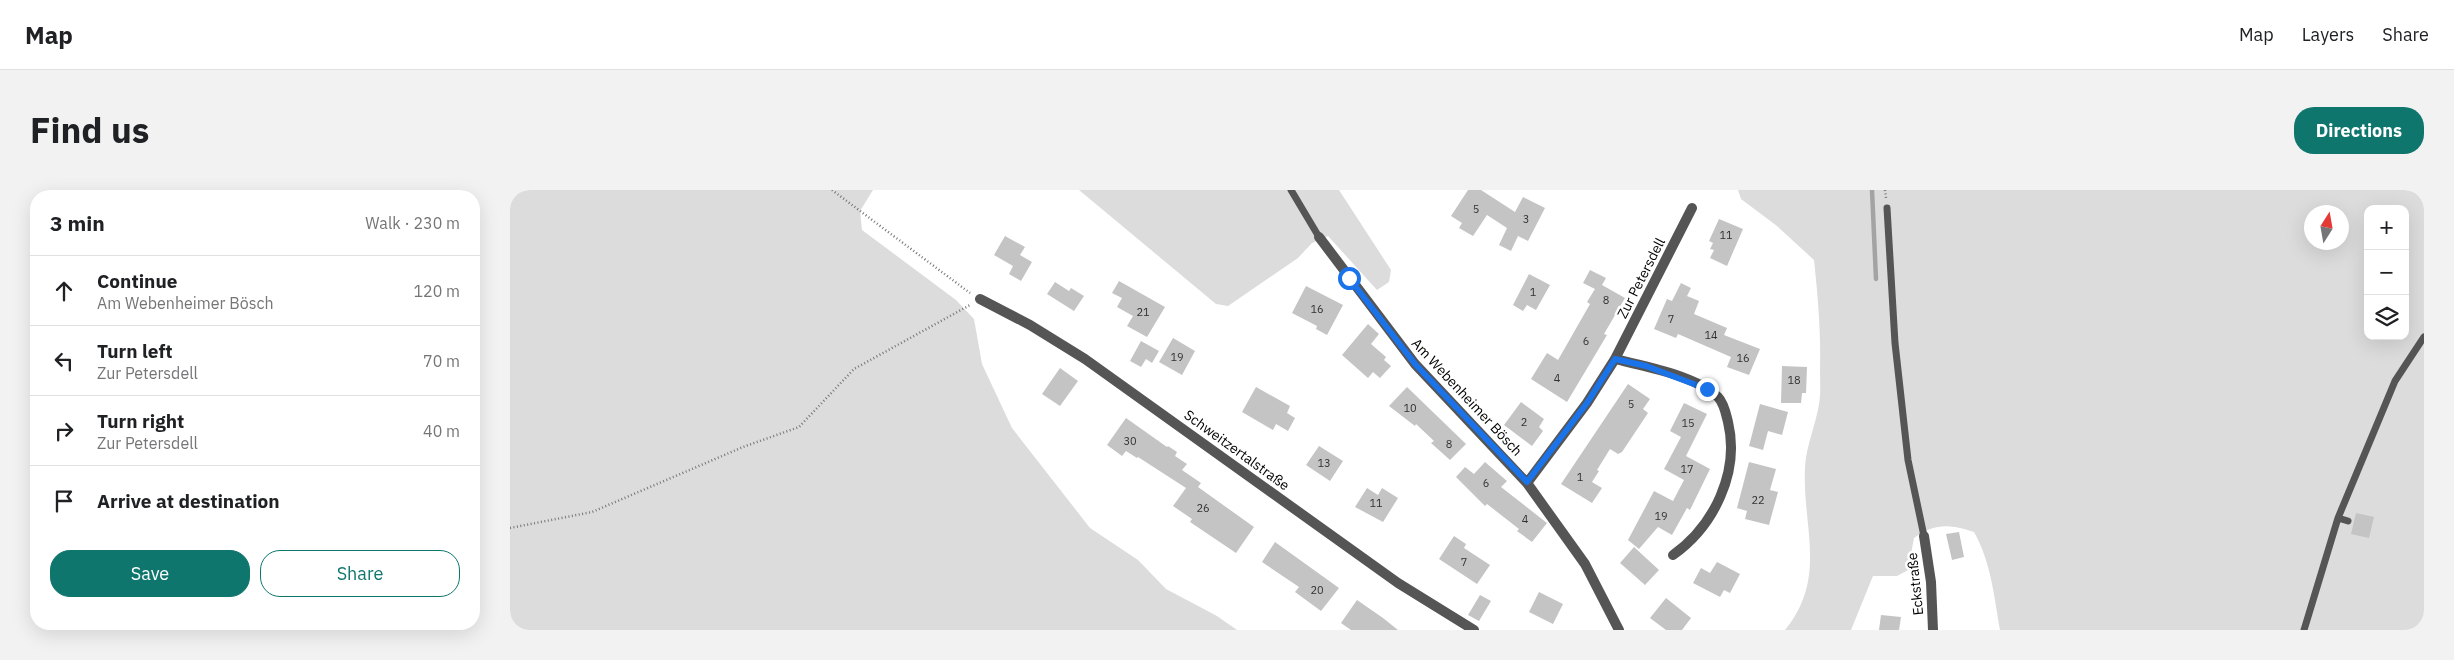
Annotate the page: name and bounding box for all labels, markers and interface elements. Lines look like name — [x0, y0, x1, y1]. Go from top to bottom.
text: Map — [25, 19, 73, 51]
text: Map — [2239, 23, 2274, 46]
text: Layers — [2302, 23, 2354, 46]
text: Share — [2382, 23, 2429, 46]
text: Find us — [30, 107, 149, 153]
button: Directions — [2294, 107, 2424, 154]
house number: 5 — [1473, 202, 1479, 216]
north arrow — [2304, 205, 2349, 250]
map controls — [2364, 205, 2409, 340]
button: + — [2364, 205, 2409, 250]
text: 3 min — [50, 209, 105, 237]
house number: 3 — [1523, 212, 1529, 226]
text: Walk · 230 m — [365, 213, 460, 233]
house number: 11 — [1719, 228, 1733, 242]
street label: Zur Petersdell — [1613, 234, 1669, 321]
button: − — [2364, 250, 2409, 295]
route start — [1338, 267, 1361, 290]
text: Continue — [97, 269, 177, 293]
icon: ahead — [50, 277, 78, 305]
text: 120 m — [413, 281, 460, 301]
house number: 1 — [1530, 285, 1537, 299]
text: Am Webenheimer Bösch — [97, 293, 274, 313]
house number: 8 — [1603, 293, 1609, 307]
button: layers — [2364, 295, 2409, 340]
house number: 16 — [1310, 302, 1324, 316]
house number: 21 — [1136, 305, 1150, 319]
house number: 7 — [1668, 312, 1674, 326]
house number: 14 — [1704, 328, 1718, 342]
street label: Am Webenheimer Bösch — [1408, 334, 1526, 460]
house number: 6 — [1583, 334, 1589, 348]
text: Turn left — [97, 339, 173, 363]
icon: left — [50, 347, 78, 375]
house number: 19 — [1170, 350, 1184, 364]
text: 70 m — [423, 351, 460, 371]
house number: 16 — [1736, 351, 1750, 365]
text: Zur Petersdell — [97, 363, 198, 383]
house number: 4 — [1554, 371, 1561, 385]
house number: 18 — [1787, 373, 1801, 387]
route end — [1696, 378, 1719, 401]
house number: 5 — [1628, 397, 1634, 411]
house number: 10 — [1403, 401, 1417, 415]
street label: Schweitzertalstraße — [1181, 406, 1294, 495]
text: Turn right — [97, 409, 184, 433]
house number: 2 — [1521, 415, 1527, 429]
house number: 15 — [1681, 416, 1695, 430]
icon: right — [50, 417, 78, 445]
text: 40 m — [423, 421, 460, 441]
text: Zur Petersdell — [97, 433, 198, 453]
house number: 30 — [1123, 434, 1137, 448]
house number: 8 — [1446, 437, 1452, 451]
house number: 13 — [1317, 456, 1331, 470]
house number: 17 — [1680, 462, 1694, 476]
house number: 1 — [1577, 470, 1584, 484]
house number: 6 — [1483, 476, 1489, 490]
icon: arrive — [50, 487, 78, 515]
text: Arrive at destination — [97, 489, 280, 513]
house number: 22 — [1751, 493, 1765, 507]
house number: 11 — [1369, 496, 1383, 510]
house number: 26 — [1196, 501, 1210, 515]
house number: 19 — [1654, 509, 1668, 523]
house number: 4 — [1522, 512, 1529, 526]
button: Save — [50, 550, 250, 597]
button: Share — [260, 550, 460, 597]
street label: Eckstraße — [1903, 551, 1927, 616]
house number: 7 — [1461, 555, 1467, 569]
house number: 20 — [1310, 583, 1324, 597]

